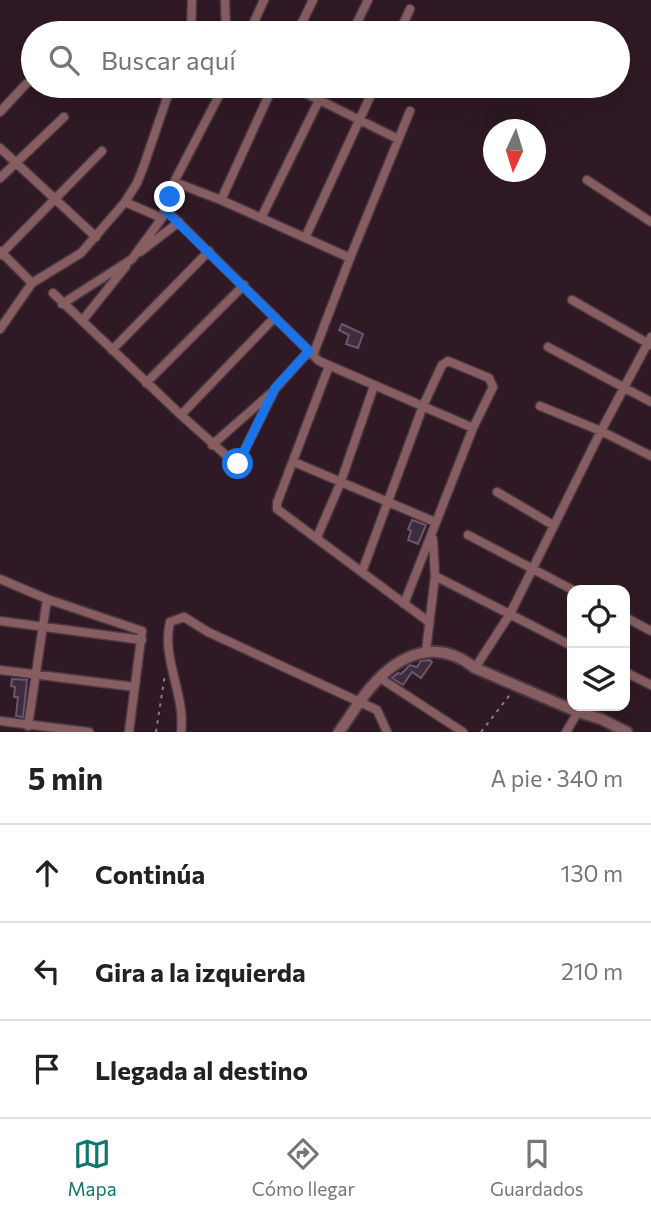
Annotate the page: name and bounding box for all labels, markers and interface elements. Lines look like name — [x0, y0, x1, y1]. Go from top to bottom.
search box — [21, 21, 630, 98]
icon: search — [45, 41, 83, 79]
text: Buscar aquí — [101, 44, 236, 75]
north arrow — [483, 119, 546, 182]
route end — [154, 181, 185, 212]
route start — [222, 448, 253, 479]
map controls — [567, 585, 630, 711]
button: locate — [567, 585, 630, 648]
button: layers — [567, 648, 630, 711]
text: 5 min — [28, 759, 103, 796]
text: A pie · 340 m — [490, 764, 623, 792]
icon: ahead — [28, 854, 66, 892]
text: Continúa — [95, 858, 205, 889]
text: 130 m — [561, 859, 623, 887]
icon: left — [28, 952, 66, 990]
text: Gira a la izquierda — [95, 956, 306, 987]
text: 210 m — [561, 957, 623, 985]
icon: arrive — [28, 1050, 66, 1088]
text: Llegada al destino — [95, 1054, 308, 1085]
tab: Mapa — [68, 1135, 117, 1200]
tab: Cómo llegar — [252, 1135, 355, 1200]
tab: Guardados — [490, 1135, 583, 1200]

